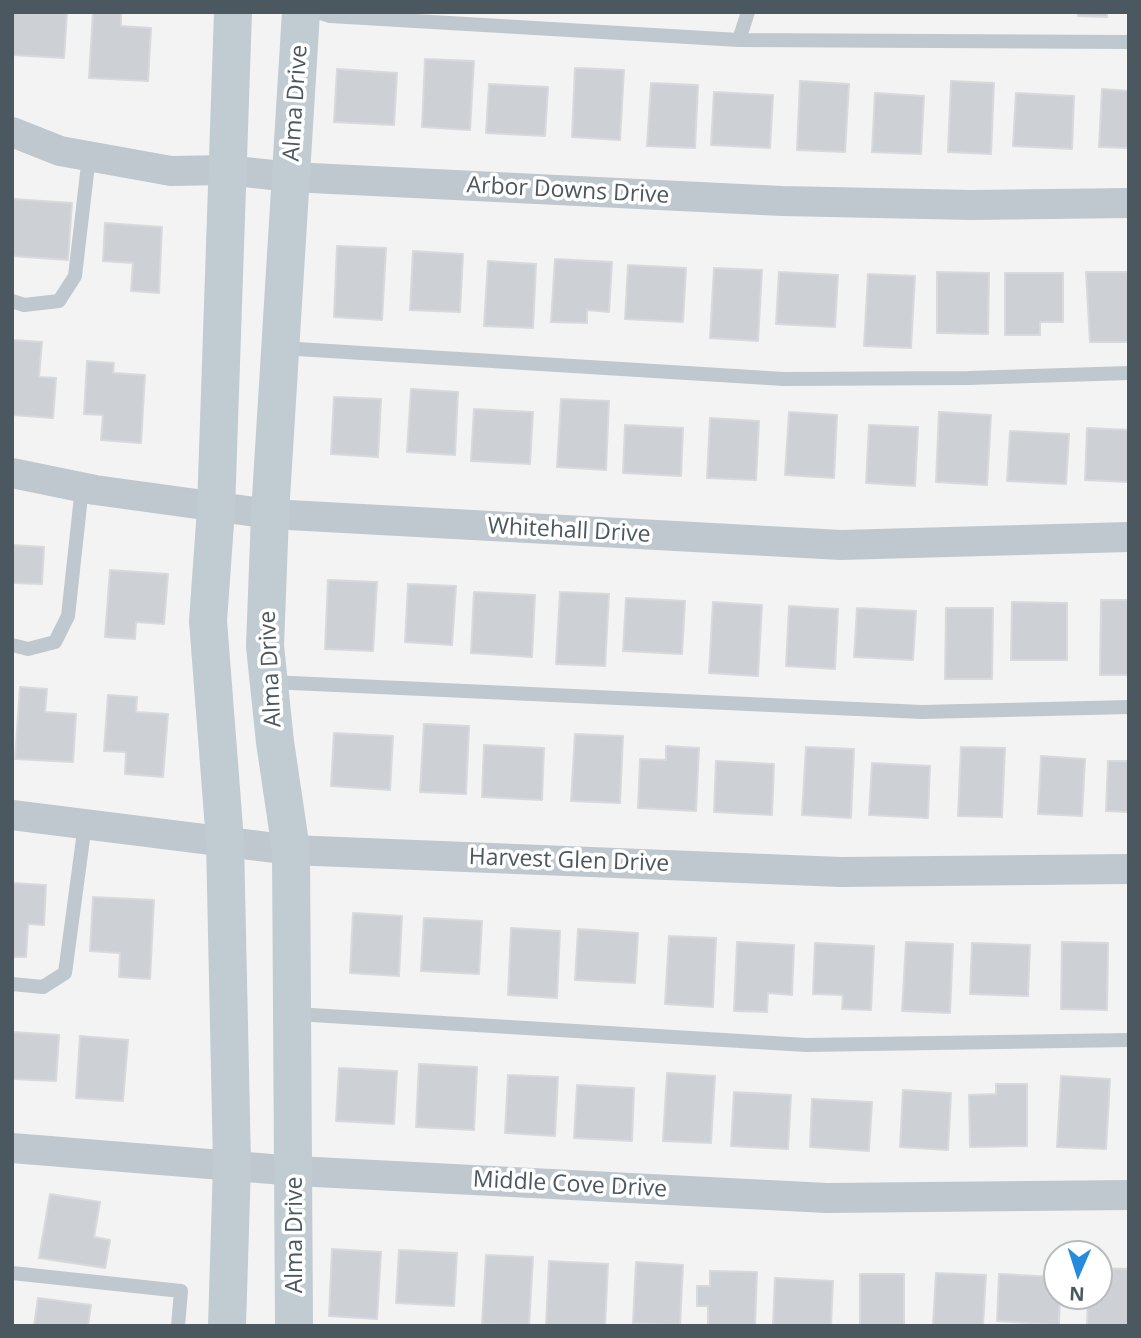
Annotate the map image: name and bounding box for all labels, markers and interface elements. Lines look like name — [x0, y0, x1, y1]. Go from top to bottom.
street label: Alma Drive — [278, 44, 314, 162]
street label: Arbor Downs Drive — [466, 172, 670, 210]
street label: Whitehall Drive — [487, 513, 651, 549]
street label: Alma Drive — [254, 610, 288, 728]
street label: Harvest Glen Drive — [468, 844, 670, 878]
street label: Middle Cove Drive — [472, 1166, 668, 1204]
street label: Alma Drive — [281, 1177, 309, 1293]
north arrow — [1043, 1240, 1113, 1310]
text: N — [1069, 1281, 1085, 1307]

